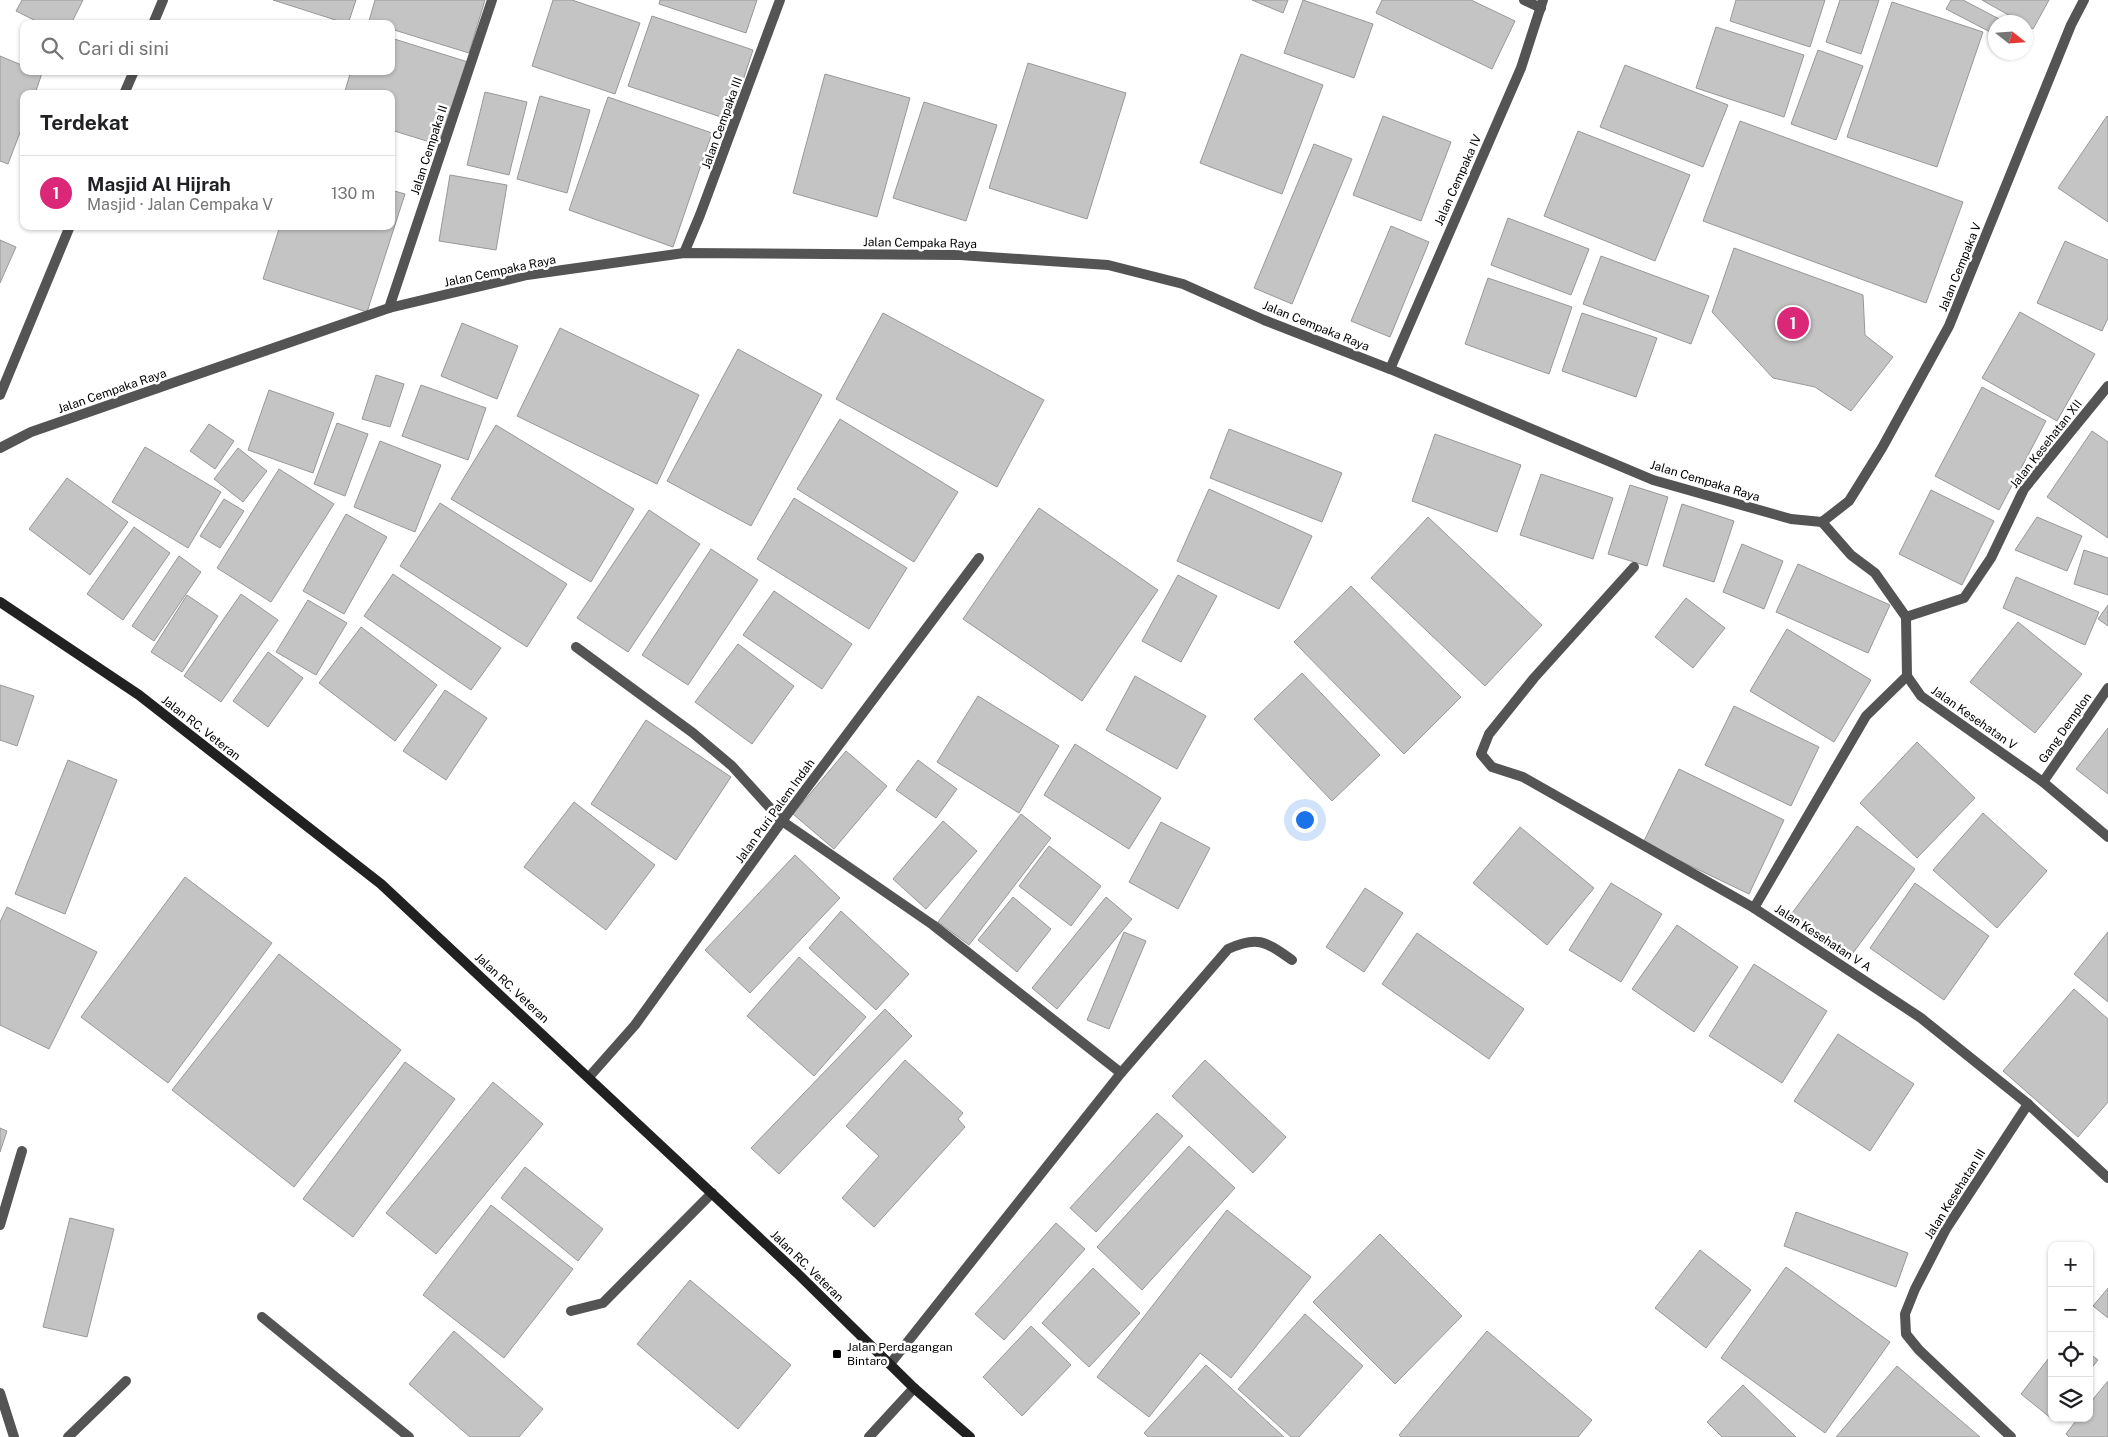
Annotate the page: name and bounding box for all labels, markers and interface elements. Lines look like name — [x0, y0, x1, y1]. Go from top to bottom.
north arrow — [1988, 15, 2033, 60]
search box — [20, 20, 395, 75]
icon: search — [38, 34, 66, 62]
text: Cari di sini — [78, 37, 169, 59]
street label: Jalan Cempaka III — [699, 75, 745, 171]
street label: Jalan Cempaka II — [408, 103, 450, 197]
text: Terdekat — [40, 110, 129, 135]
street label: Jalan Cempaka IV — [1432, 132, 1484, 228]
text: Masjid Al Hijrah — [87, 173, 231, 195]
text: 1 — [53, 184, 59, 203]
text: 130 m — [331, 184, 375, 203]
text: Masjid · Jalan Cempaka V — [87, 195, 273, 214]
street label: Jalan Cempaka V — [1936, 221, 1984, 313]
street label: Jalan Cempaka Raya — [863, 235, 977, 251]
street label: Jalan Cempaka Raya — [443, 252, 557, 290]
street label: Jalan Cempaka Raya — [1261, 298, 1371, 354]
pin: 1 — [1777, 304, 1809, 342]
street label: Jalan Cempaka Raya — [56, 366, 168, 416]
street label: Jalan Kesehatan XII — [2007, 397, 2085, 491]
street label: Jalan Cempaka Raya — [1648, 458, 1762, 504]
street label: Jalan Kesehatan V — [1929, 683, 2019, 753]
street label: Gang Demplon — [2036, 690, 2094, 766]
street label: Jalan RC. Veteran — [159, 693, 243, 763]
street label: Jalan Puri Palem Indah — [733, 756, 818, 866]
your location — [1292, 807, 1318, 833]
street label: Jalan Kesehatan V A — [1772, 902, 1874, 975]
street label: Jalan RC. Veteran — [472, 950, 552, 1026]
street label: Jalan Kesehatan III — [1922, 1146, 1988, 1242]
street label: Jalan RC. Veteran — [768, 1228, 847, 1304]
map controls — [2048, 1242, 2093, 1422]
button: + — [2048, 1242, 2093, 1287]
button: − — [2048, 1287, 2093, 1332]
button: locate — [2048, 1332, 2093, 1377]
place label: Jalan Perdagangan Bintaro — [847, 1340, 953, 1368]
marker: Jalan Perdagangan Bintaro — [831, 1348, 843, 1360]
button: layers — [2048, 1377, 2093, 1422]

